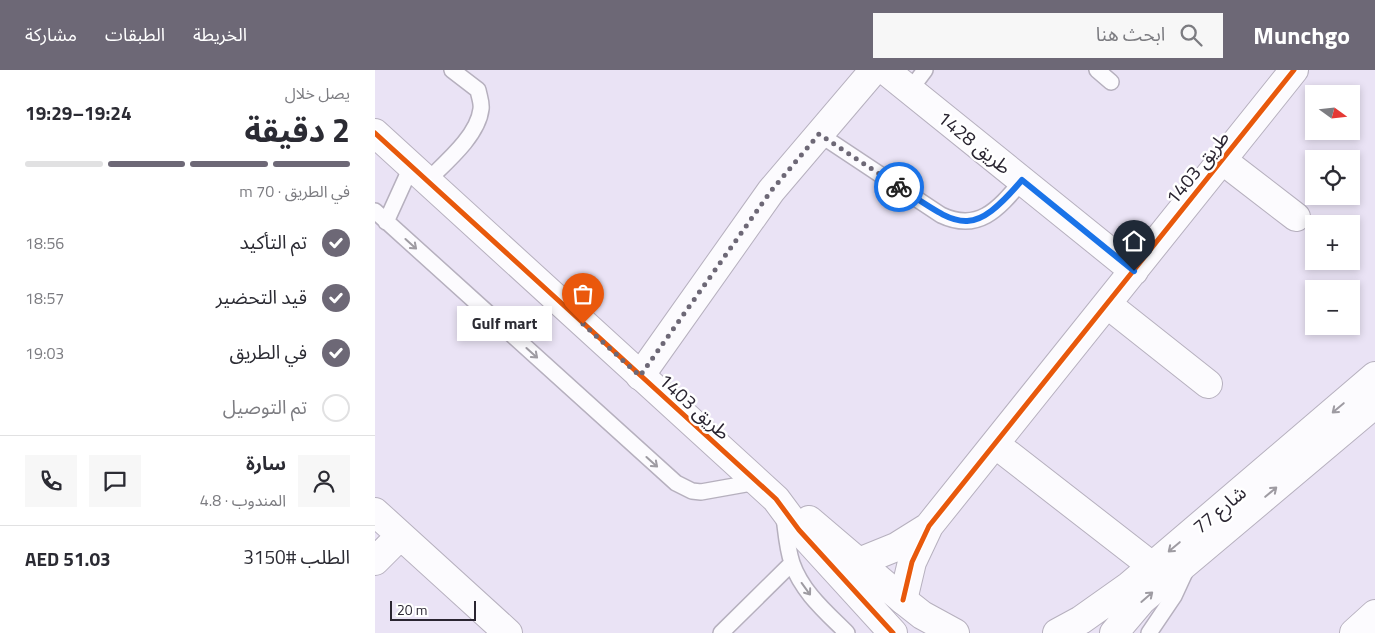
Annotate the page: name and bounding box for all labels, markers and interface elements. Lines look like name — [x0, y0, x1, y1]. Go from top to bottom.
search box — [873, 13, 1223, 58]
text: Munchgo — [1253, 17, 1350, 53]
text: ابحث هنا — [1096, 19, 1165, 48]
text: مشاركة — [25, 21, 77, 48]
text: الطبقات — [105, 21, 165, 48]
text: الخريطة — [193, 21, 247, 48]
icon: search — [1177, 21, 1205, 49]
text: يصل خلال — [285, 81, 350, 105]
north arrow — [1305, 85, 1360, 140]
map controls — [1305, 85, 1360, 335]
text: 19:24–19:29 — [25, 98, 132, 127]
street label: طريق 1428 — [932, 103, 1018, 181]
text: 2 دقيقة — [245, 106, 350, 154]
street label: طريق 1403 — [1158, 124, 1236, 210]
button: locate — [1305, 150, 1360, 205]
courier — [874, 162, 924, 212]
icon: bike — [885, 173, 913, 201]
text: في الطريق · 70 m — [239, 179, 350, 203]
button: + — [1305, 215, 1360, 270]
pin — [1113, 220, 1155, 271]
text: تم التأكيد — [239, 227, 307, 256]
icon: home — [1120, 227, 1148, 255]
icon: check — [322, 229, 350, 257]
text: 18:56 — [25, 231, 64, 255]
one-way arrow — [404, 238, 417, 250]
pin — [562, 273, 604, 324]
icon: bag — [569, 280, 597, 308]
button: − — [1305, 280, 1360, 335]
text: قيد التحضير — [216, 282, 307, 311]
icon: check — [322, 284, 350, 312]
text: 18:57 — [25, 286, 64, 310]
callout: Gulf mart — [458, 306, 553, 342]
text: Gulf mart — [472, 311, 537, 335]
text: في الطريق — [229, 337, 307, 366]
icon: check — [322, 339, 350, 367]
text: 19:03 — [25, 341, 64, 365]
one-way arrow — [525, 347, 538, 359]
street label: طريق 1403 — [653, 366, 737, 446]
text: تم التوصيل — [223, 392, 307, 421]
one-way arrow — [1332, 402, 1345, 413]
text: سارة — [246, 448, 286, 477]
button: phone — [25, 455, 77, 507]
button: chat — [89, 455, 141, 507]
button: person — [298, 455, 350, 507]
one-way arrow — [646, 456, 659, 468]
street label: شارع 77 — [1186, 478, 1252, 540]
one-way arrow — [1264, 487, 1277, 498]
text: المندوب · 4.8 — [200, 488, 286, 512]
text: الطلب #3150 — [243, 542, 350, 571]
one-way arrow — [1168, 542, 1181, 553]
text: AED 51.03 — [25, 544, 111, 573]
one-way arrow — [801, 582, 811, 596]
one-way arrow — [1140, 591, 1153, 603]
scale bar — [390, 598, 476, 621]
text: 20 m — [397, 599, 427, 620]

